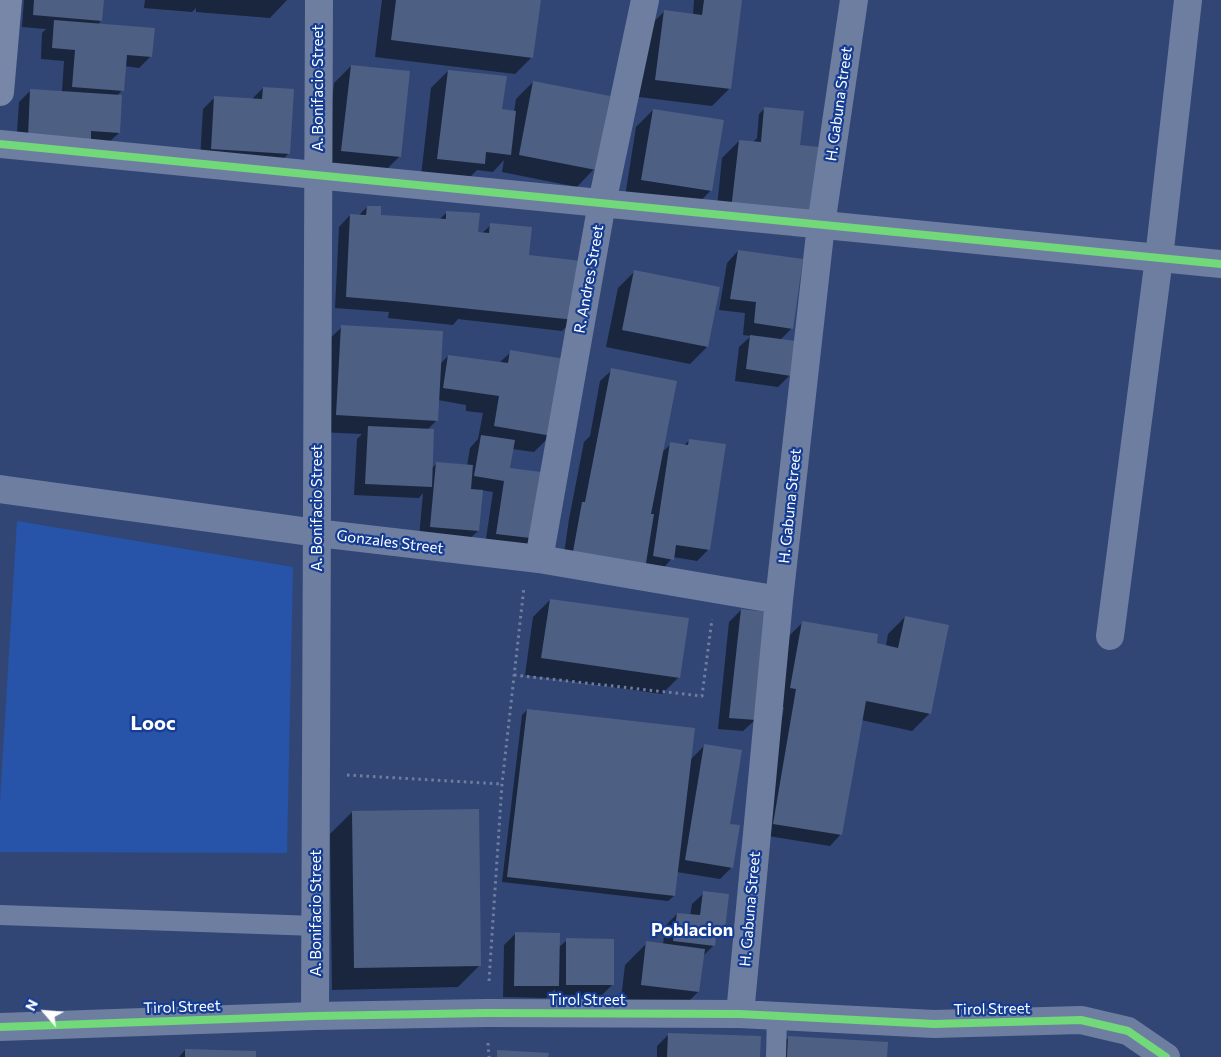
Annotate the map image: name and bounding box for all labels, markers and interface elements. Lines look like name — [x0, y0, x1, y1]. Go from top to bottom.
street label: A. Bonifacio Street — [309, 25, 327, 151]
street label: H. Gabuna Street — [822, 46, 856, 162]
street label: R. Andres Street — [571, 223, 607, 335]
street label: A. Bonifacio Street — [308, 445, 326, 571]
street label: H. Gabuna Street — [775, 448, 805, 564]
street label: Gonzales Street — [335, 527, 445, 557]
district label: Looc — [130, 711, 176, 735]
street label: A. Bonifacio Street — [307, 850, 325, 976]
street label: H. Gabuna Street — [736, 851, 764, 967]
district label: Poblacion — [651, 919, 733, 941]
north arrow — [20, 987, 70, 1037]
street label: Tirol Street — [548, 991, 626, 1009]
text: N — [21, 996, 41, 1013]
street label: Tirol Street — [143, 997, 221, 1017]
street label: Tirol Street — [953, 999, 1031, 1019]

